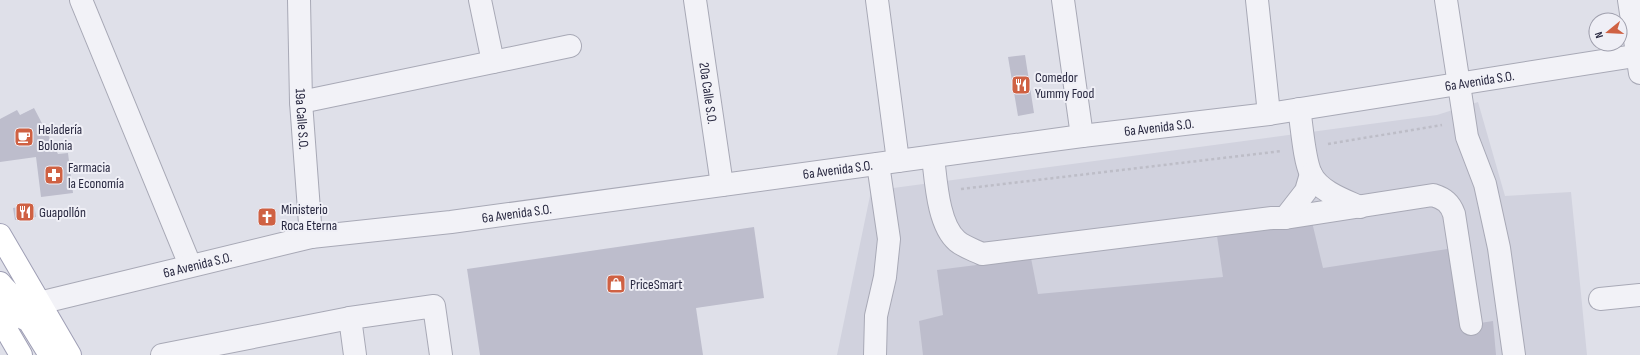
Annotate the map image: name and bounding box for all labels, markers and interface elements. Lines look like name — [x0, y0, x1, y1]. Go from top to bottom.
north arrow — [1588, 12, 1628, 52]
text: N — [1592, 30, 1606, 40]
street label: 20a Calle S.O. — [696, 61, 721, 125]
street label: 6a Avenida S.O. — [1444, 67, 1516, 94]
place label: Comedor Yummy Food — [1035, 69, 1094, 102]
restaurant icon: Comedor Yummy Food — [1010, 74, 1032, 96]
street label: 19a Calle S.O. — [292, 88, 313, 150]
street label: 6a Avenida S.O. — [1123, 114, 1195, 139]
place label: Heladería Bolonia — [38, 121, 82, 154]
cafe icon: Heladería Bolonia — [13, 126, 35, 148]
street label: 6a Avenida S.O. — [802, 156, 874, 182]
place label: Farmacia la Economía — [68, 159, 124, 192]
pharmacy icon: Farmacia la Economía — [43, 164, 65, 186]
street label: 6a Avenida S.O. — [481, 200, 553, 226]
restaurant icon: Guapollón — [14, 201, 36, 223]
place label: Ministerio Roca Eterna — [281, 201, 337, 234]
place label: Guapollón — [39, 204, 86, 221]
church icon: Ministerio Roca Eterna — [256, 206, 278, 228]
street label: 6a Avenida S.O. — [161, 248, 234, 281]
shop icon: PriceSmart — [605, 273, 627, 295]
place label: PriceSmart — [630, 276, 683, 293]

